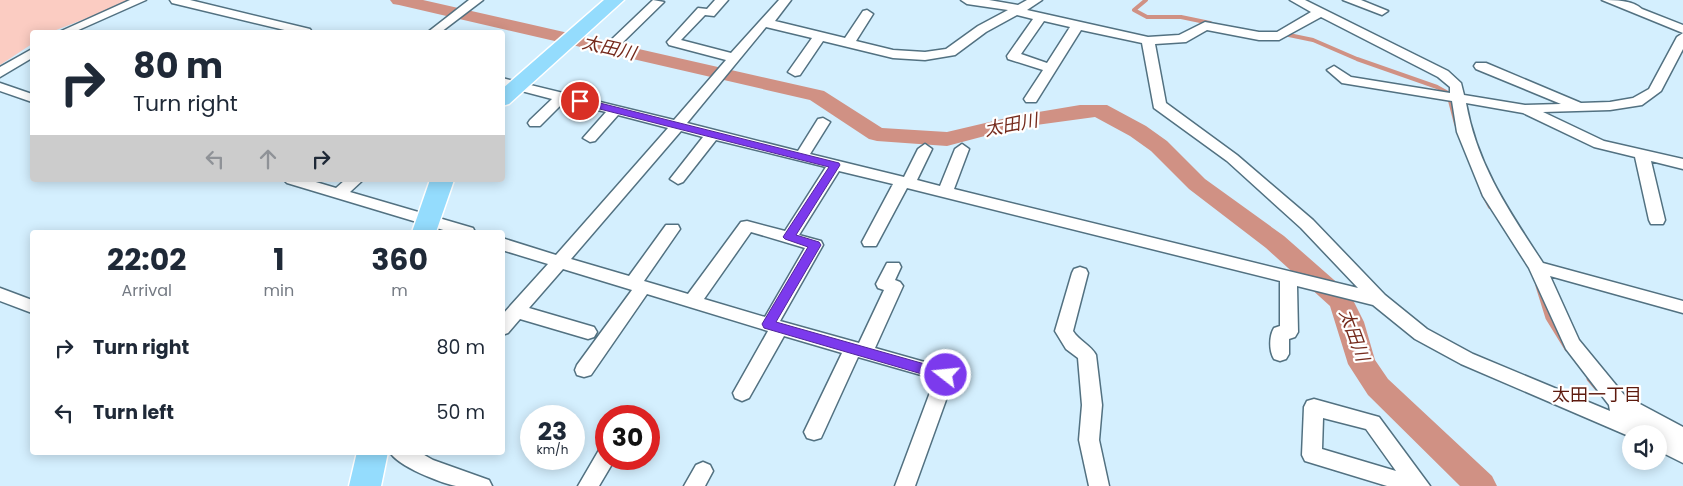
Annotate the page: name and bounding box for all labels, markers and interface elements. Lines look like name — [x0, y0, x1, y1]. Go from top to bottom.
water label: 太田川 — [580, 29, 640, 66]
text: 80 m — [133, 41, 223, 90]
icon: right — [50, 50, 115, 115]
pin — [559, 80, 601, 122]
icon: arrive — [566, 87, 594, 115]
text: Turn right — [133, 88, 238, 119]
water label: 太田川 — [982, 107, 1042, 142]
icon: left — [201, 145, 229, 173]
icon: ahead — [254, 145, 282, 173]
icon: right — [307, 145, 335, 173]
text: 22:02 — [107, 238, 186, 281]
text: 1 — [273, 238, 284, 281]
text: 360 — [371, 238, 428, 281]
text: Arrival — [122, 279, 172, 302]
text: min — [263, 279, 294, 302]
text: m — [391, 279, 408, 302]
water label: 太田川 — [1333, 305, 1376, 366]
icon: right — [50, 334, 78, 362]
text: Turn right — [93, 334, 189, 361]
text: 80 m — [436, 334, 485, 361]
position arrow — [919, 348, 971, 400]
district label: 太田一丁目 — [1552, 382, 1642, 407]
icon: left — [50, 399, 78, 427]
text: Turn left — [93, 399, 174, 426]
text: 50 m — [436, 399, 485, 426]
speed limit sign: 30 — [595, 405, 660, 470]
text: 23 — [538, 414, 567, 449]
map controls — [1622, 425, 1667, 470]
button: sound — [1622, 425, 1667, 470]
text: km/h — [537, 441, 568, 458]

